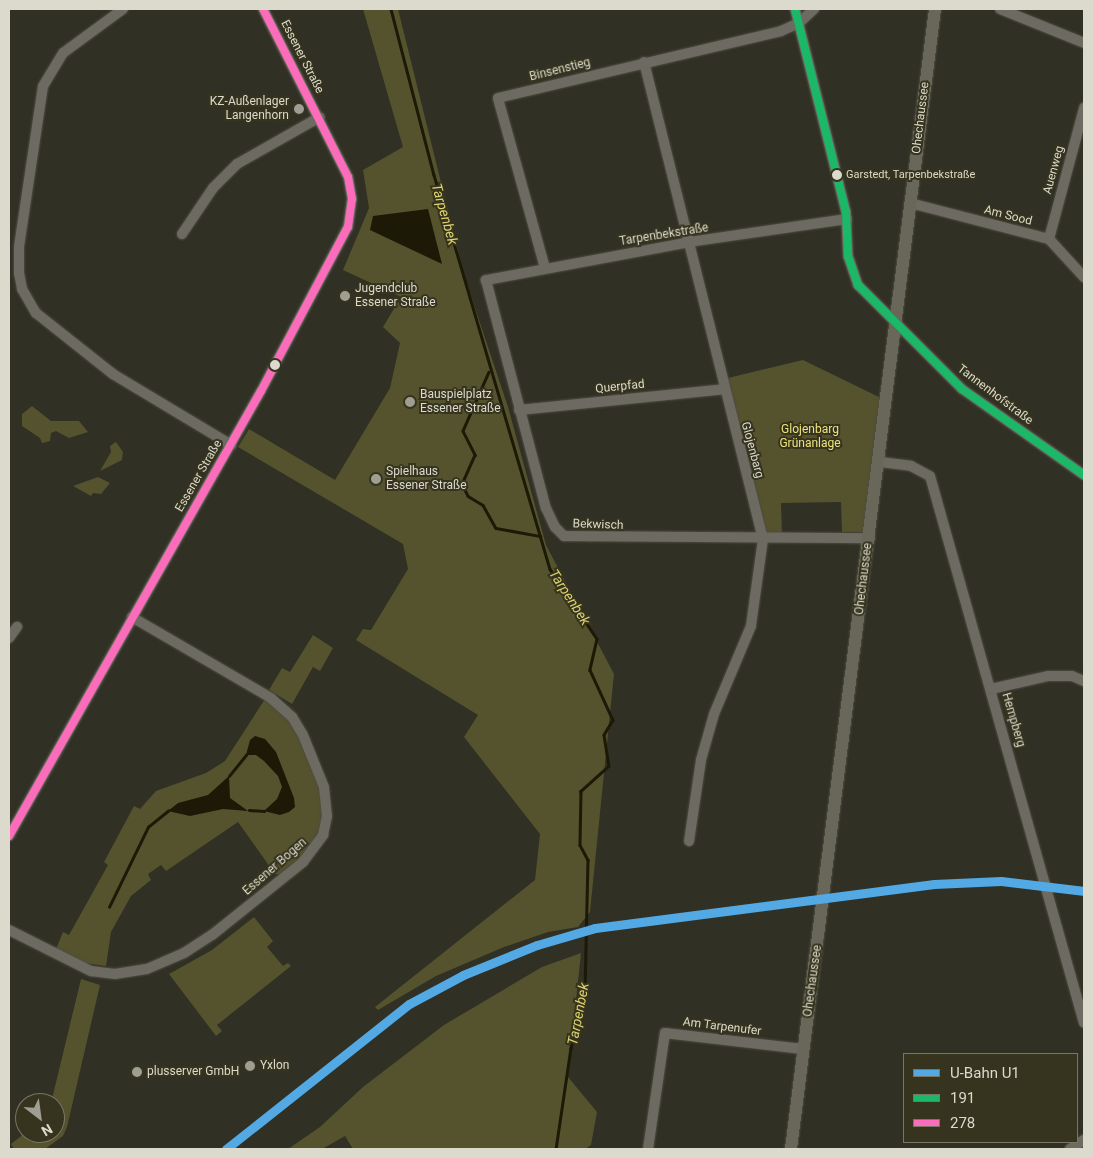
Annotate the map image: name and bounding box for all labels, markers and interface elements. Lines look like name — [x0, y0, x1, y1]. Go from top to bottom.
street label: Essener Straße — [277, 18, 327, 96]
street label: Binsenstieg — [528, 55, 592, 85]
street label: Ohechaussee — [909, 81, 933, 155]
place label: KZ-Außenlager Langenhorn — [210, 95, 289, 123]
marker: KZ-Außenlager Langenhorn — [293, 103, 305, 115]
street label: Auenweg — [1041, 144, 1067, 196]
place label: Garstedt, Tarpenbekstraße — [846, 168, 975, 182]
marker: Garstedt, Tarpenbekstraße — [832, 170, 842, 180]
water label: Tarpenbek — [428, 181, 462, 247]
street label: Am Sood — [983, 203, 1033, 229]
street label: Tarpenbekstraße — [618, 221, 710, 249]
place label: Jugendclub Essener Straße — [355, 282, 436, 310]
marker: Jugendclub Essener Straße — [339, 290, 351, 302]
unlabelled marker — [270, 360, 280, 370]
street label: Tannenhofstraße — [954, 362, 1036, 428]
street label: Querpfad — [595, 377, 645, 397]
place label: Bauspielplatz Essener Straße — [420, 388, 501, 416]
marker: Bauspielplatz Essener Straße — [404, 396, 416, 408]
street label: Glojenbarg — [738, 420, 766, 480]
park label: Glojenbarg Grünanlage — [779, 423, 841, 451]
street label: Essener Straße — [173, 438, 225, 514]
place label: Spielhaus Essener Straße — [386, 465, 467, 493]
marker: Spielhaus Essener Straße — [370, 473, 382, 485]
street label: Bekwisch — [572, 517, 624, 533]
street label: Ohechaussee — [852, 542, 876, 616]
water label: Tarpenbek — [546, 566, 594, 628]
street label: Hempberg — [998, 691, 1028, 749]
street label: Essener Bogen — [240, 835, 310, 899]
street label: Ohechaussee — [801, 944, 825, 1018]
water label: Tarpenbek — [564, 981, 592, 1047]
street label: Am Tarpenufer — [682, 1015, 762, 1039]
legend — [903, 1053, 1078, 1143]
place label: Yxlon — [260, 1059, 289, 1073]
marker: Yxlon — [244, 1060, 256, 1072]
text: U-Bahn U1 — [950, 1064, 1020, 1082]
place label: plusserver GmbH — [147, 1065, 239, 1079]
marker: plusserver GmbH — [131, 1066, 143, 1078]
text: 191 — [950, 1089, 975, 1107]
north arrow — [15, 1093, 65, 1143]
text: 278 — [950, 1114, 975, 1132]
text: N — [39, 1121, 55, 1140]

